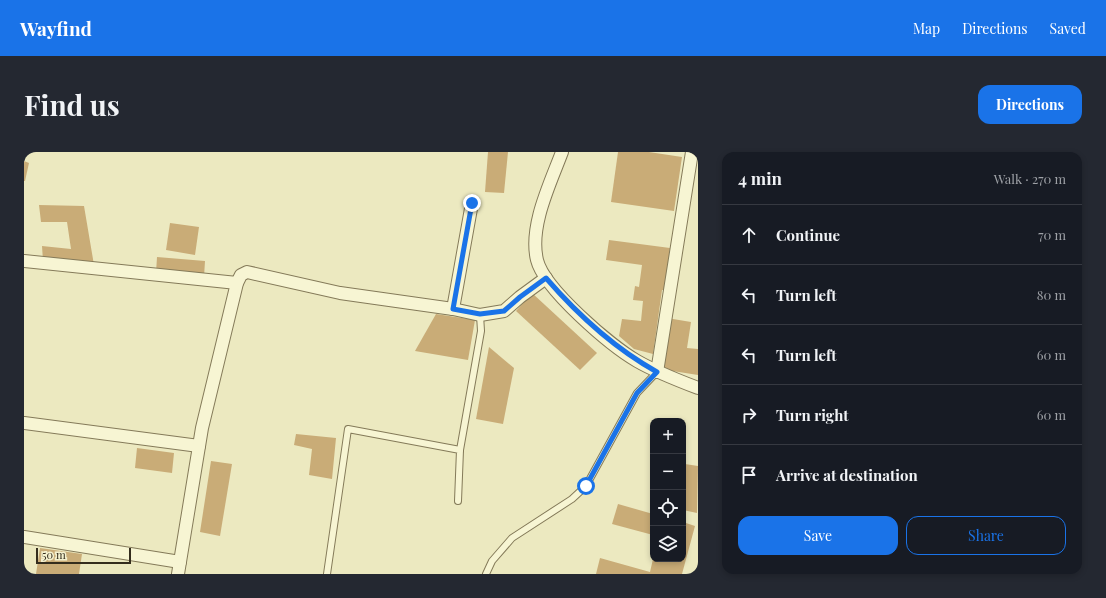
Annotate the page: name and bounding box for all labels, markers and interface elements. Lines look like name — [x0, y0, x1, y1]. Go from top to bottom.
text: Wayfind — [20, 15, 92, 41]
text: Map — [913, 19, 940, 38]
text: Directions — [962, 19, 1028, 38]
text: Saved — [1050, 19, 1086, 38]
button: Directions — [978, 85, 1082, 124]
text: Find us — [24, 86, 120, 123]
text: 4 min — [738, 167, 782, 189]
text: Walk · 270 m — [994, 170, 1066, 187]
route end — [463, 194, 481, 212]
icon: ahead — [738, 224, 760, 246]
text: Continue — [776, 225, 840, 245]
text: 70 m — [1038, 226, 1066, 243]
icon: left — [738, 284, 760, 306]
text: Turn left — [776, 285, 837, 305]
text: 80 m — [1037, 286, 1066, 303]
icon: left — [738, 344, 760, 366]
text: Turn left — [776, 345, 837, 365]
text: 60 m — [1037, 346, 1066, 363]
icon: right — [738, 404, 760, 426]
text: Turn right — [776, 405, 849, 425]
text: 60 m — [1037, 406, 1066, 423]
map controls — [650, 418, 686, 562]
button: + — [650, 418, 686, 454]
button: − — [650, 454, 686, 490]
icon: arrive — [738, 464, 760, 486]
text: Arrive at destination — [776, 465, 918, 485]
route start — [577, 477, 595, 495]
button: locate — [650, 490, 686, 526]
button: Save — [738, 516, 898, 555]
button: Share — [906, 516, 1066, 555]
button: layers — [650, 526, 686, 562]
scale bar — [36, 546, 131, 565]
text: 50 m — [42, 547, 66, 562]

